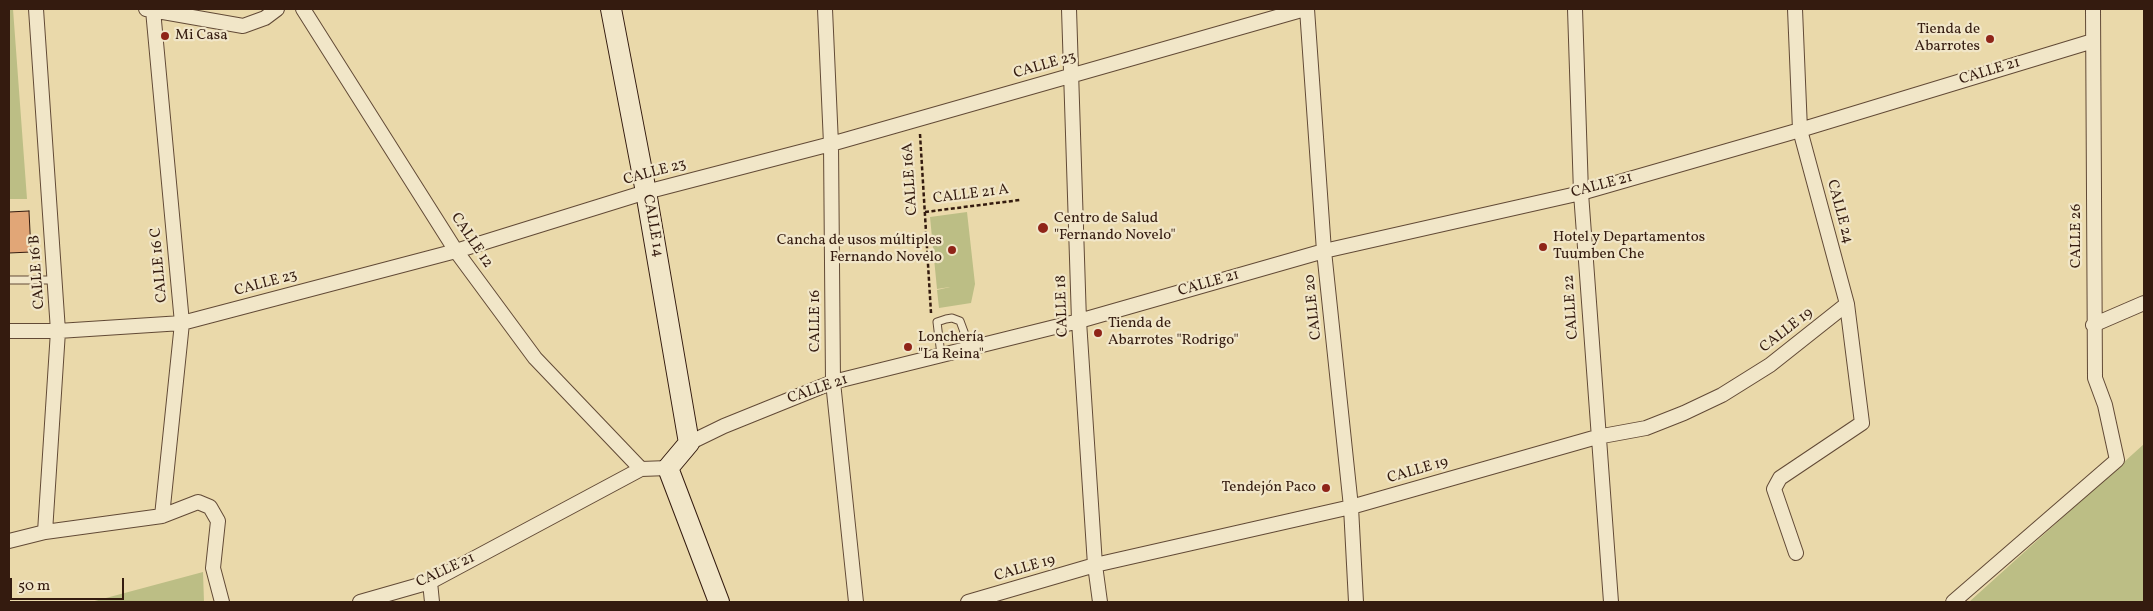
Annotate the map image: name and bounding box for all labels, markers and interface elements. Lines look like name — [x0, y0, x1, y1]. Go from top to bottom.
place label: Tienda de Abarrotes — [1915, 21, 1980, 56]
place label: Mi Casa — [175, 27, 228, 45]
marker: Mi Casa — [159, 30, 171, 42]
marker: Tienda de Abarrotes — [1984, 33, 1996, 45]
street label: CALLE 23 — [1012, 49, 1078, 83]
street label: CALLE 21 — [1957, 54, 2023, 90]
street label: CALLE 16A — [899, 142, 923, 216]
street label: CALLE 23 — [622, 156, 688, 190]
street label: CALLE 21 — [1569, 169, 1635, 203]
street label: CALLE 24 — [1822, 178, 1856, 246]
street label: CALLE 21 A — [932, 181, 1010, 209]
street label: CALLE 14 — [638, 193, 666, 259]
street label: CALLE 26 — [2068, 204, 2086, 268]
street label: CALLE 12 — [446, 210, 496, 272]
place label: Centro de Salud "Fernando Novelo" — [1054, 210, 1176, 245]
marker: Centro de Salud "Fernando Novelo" — [1036, 221, 1050, 235]
street label: CALLE 16 C — [148, 227, 172, 303]
place label: Hotel y Departamentos Tuumben Che — [1553, 229, 1705, 264]
place label: Cancha de usos múltiples Fernando Novelo — [777, 232, 942, 267]
street label: CALLE 16 B — [26, 234, 50, 310]
marker: Hotel y Departamentos Tuumben Che — [1537, 241, 1549, 253]
marker: Cancha de usos múltiples Fernando Novelo — [946, 244, 958, 256]
street label: CALLE 23 — [233, 267, 299, 301]
street label: CALLE 21 — [1176, 267, 1242, 301]
street label: CALLE 20 — [1302, 273, 1326, 341]
street label: CALLE 22 — [1561, 274, 1583, 340]
street label: CALLE 18 — [1053, 275, 1073, 337]
street label: CALLE 16 — [807, 290, 825, 352]
street label: CALLE 19 — [1757, 305, 1817, 357]
place label: Tienda de Abarrotes "Rodrigo" — [1108, 315, 1239, 350]
marker: Tienda de Abarrotes "Rodrigo" — [1092, 327, 1104, 339]
place label: Lonchería "La Reina" — [918, 329, 984, 364]
marker: Lonchería "La Reina" — [902, 341, 914, 353]
street label: CALLE 21 — [785, 371, 851, 409]
street label: CALLE 19 — [1385, 454, 1451, 488]
place label: Tendejón Paco — [1222, 479, 1316, 497]
marker: Tendejón Paco — [1320, 482, 1332, 494]
street label: CALLE 21 — [414, 550, 478, 592]
street label: CALLE 19 — [992, 552, 1058, 586]
scale bar — [12, 568, 126, 600]
text: 50 m — [18, 576, 50, 597]

